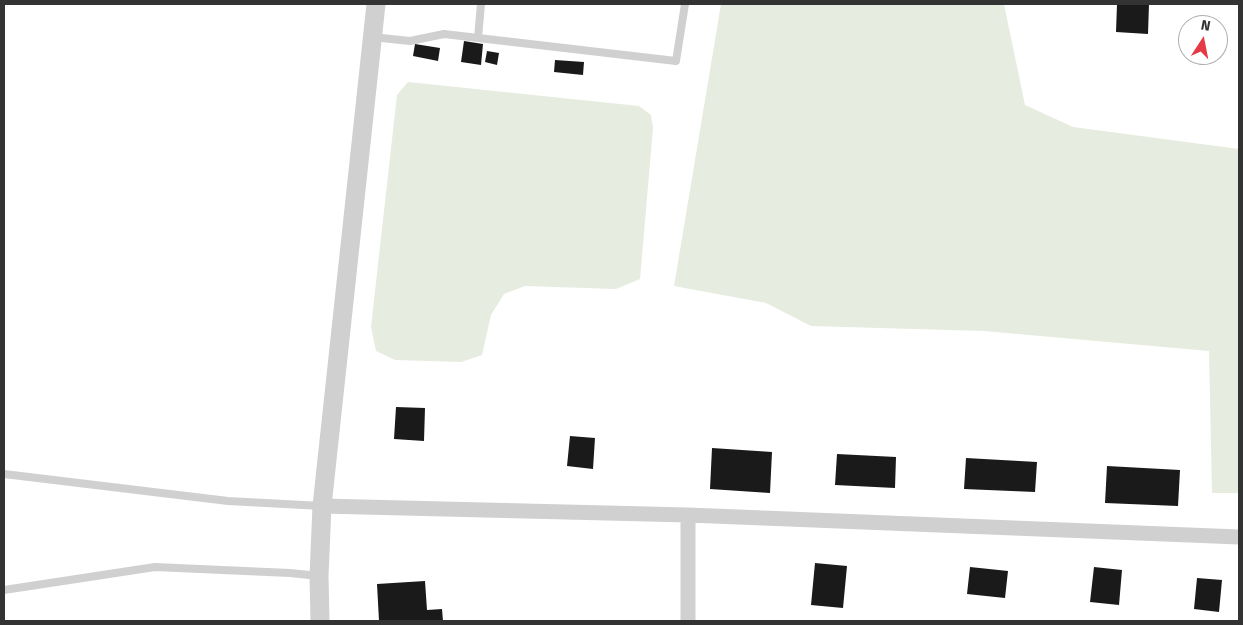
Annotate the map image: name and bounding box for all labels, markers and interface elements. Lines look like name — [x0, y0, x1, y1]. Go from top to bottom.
north arrow — [1178, 15, 1228, 65]
text: N — [1200, 17, 1212, 35]

